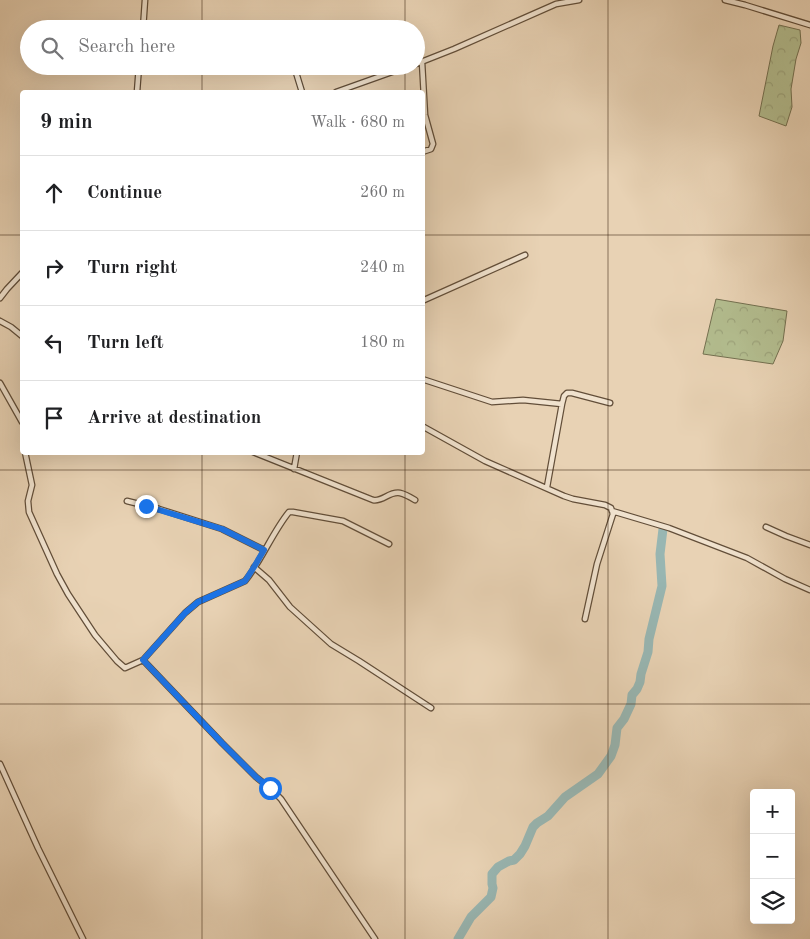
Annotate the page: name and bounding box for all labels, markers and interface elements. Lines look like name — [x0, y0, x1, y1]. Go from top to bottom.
search box — [20, 20, 425, 75]
icon: search — [38, 34, 66, 62]
text: Search here — [78, 38, 175, 57]
text: 9 min — [40, 112, 93, 133]
text: Walk · 680 m — [310, 115, 405, 131]
icon: ahead — [40, 179, 68, 207]
text: Continue — [87, 184, 162, 203]
text: 260 m — [360, 185, 405, 201]
icon: right — [40, 254, 68, 282]
text: Turn right — [87, 259, 177, 278]
text: 240 m — [360, 260, 405, 276]
icon: left — [40, 329, 68, 357]
text: Turn left — [87, 334, 164, 353]
text: 180 m — [360, 335, 405, 351]
icon: arrive — [40, 404, 68, 432]
text: Arrive at destination — [87, 409, 261, 428]
route end — [135, 495, 158, 518]
route start — [259, 777, 282, 800]
map controls — [750, 789, 795, 924]
button: + — [750, 789, 795, 834]
button: − — [750, 834, 795, 879]
button: layers — [750, 879, 795, 924]

